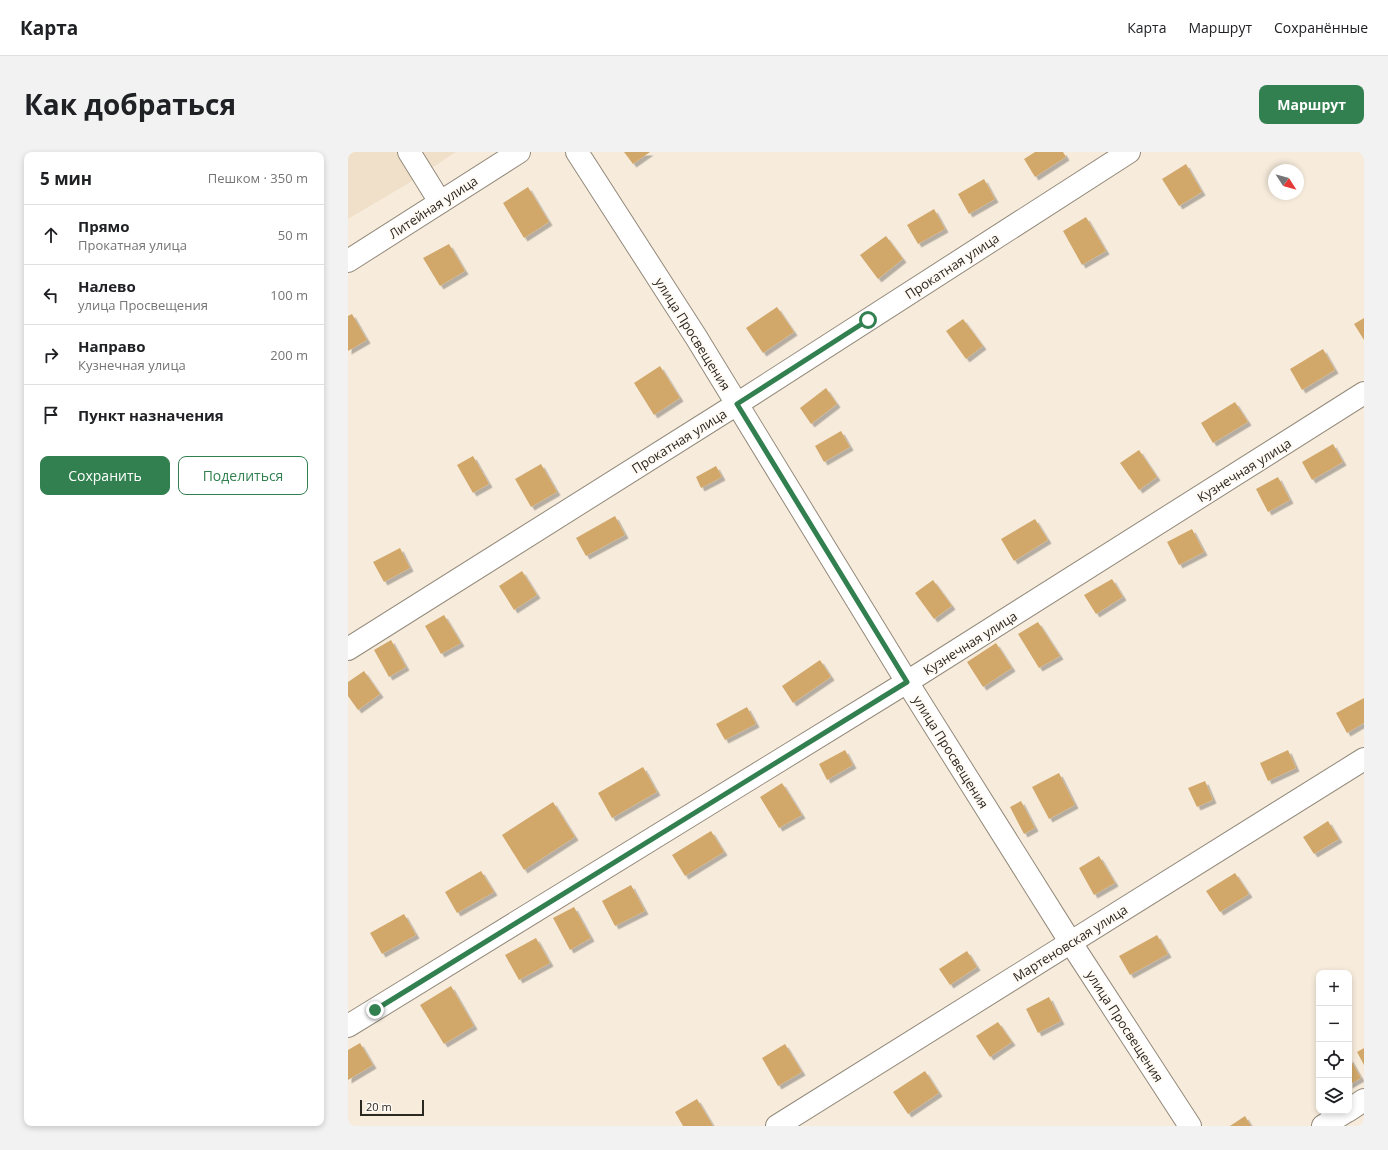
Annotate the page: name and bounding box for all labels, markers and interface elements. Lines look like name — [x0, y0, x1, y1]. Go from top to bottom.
text: Карта — [20, 15, 78, 41]
text: Карта — [1127, 18, 1166, 37]
text: Маршрут — [1188, 18, 1252, 37]
text: Сохранённые — [1274, 18, 1368, 37]
text: Как добраться — [24, 85, 236, 123]
button: Маршрут — [1259, 85, 1364, 124]
north arrow — [1268, 164, 1304, 200]
text: 5 мин — [40, 167, 92, 190]
text: Пешком · 350 m — [208, 169, 308, 187]
street label: Литейная улица — [385, 171, 481, 243]
text: Прямо — [78, 216, 130, 236]
icon: ahead — [40, 224, 62, 246]
text: 50 m — [278, 226, 308, 244]
street label: Прокатная улица — [901, 229, 1003, 303]
text: Прокатная улица — [78, 236, 187, 254]
street label: улица Просвещения — [651, 274, 735, 394]
text: Налево — [78, 276, 136, 296]
icon: left — [40, 284, 62, 306]
text: 100 m — [270, 286, 308, 304]
text: улица Просвещения — [78, 296, 208, 314]
route start — [859, 311, 877, 329]
text: Направо — [78, 336, 146, 356]
icon: right — [40, 344, 62, 366]
text: 200 m — [270, 346, 308, 364]
text: Кузнечная улица — [78, 356, 186, 374]
icon: arrive — [40, 404, 62, 426]
text: Пункт назначения — [78, 405, 224, 425]
street label: Прокатная улица — [628, 405, 730, 477]
street label: Кузнечная улица — [1194, 434, 1294, 506]
button: Сохранить — [40, 456, 170, 495]
button: Поделиться — [178, 456, 308, 495]
street label: Кузнечная улица — [920, 607, 1020, 679]
street label: улица Просвещения — [909, 692, 993, 812]
street label: Мартеновская улица — [1009, 900, 1131, 986]
street label: улица Просвещения — [1082, 967, 1168, 1085]
map controls — [1316, 970, 1352, 1114]
button: + — [1316, 970, 1352, 1006]
route end — [366, 1001, 384, 1019]
button: − — [1316, 1006, 1352, 1042]
button: locate — [1316, 1042, 1352, 1078]
button: layers — [1316, 1078, 1352, 1114]
scale bar — [360, 1098, 424, 1117]
text: 20 m — [366, 1099, 392, 1114]

